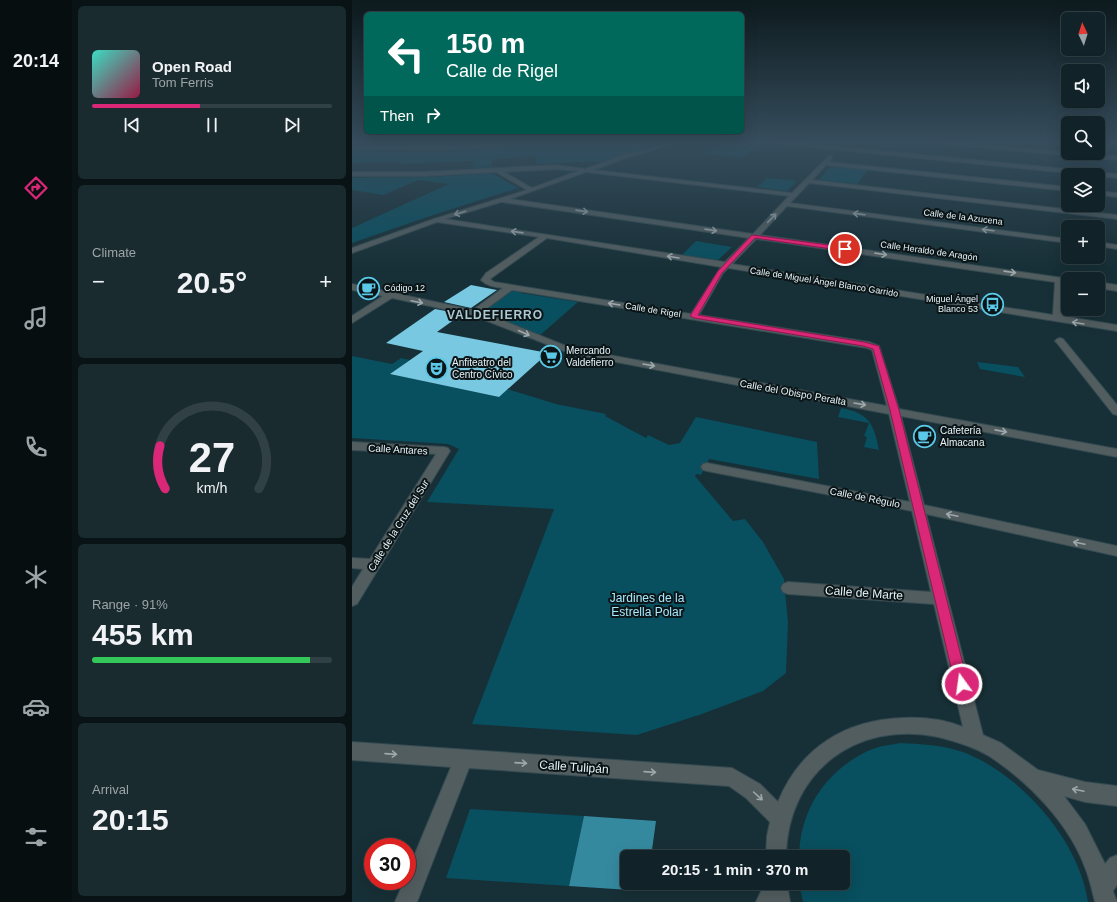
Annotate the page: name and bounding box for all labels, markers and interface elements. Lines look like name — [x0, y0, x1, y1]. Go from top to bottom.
north arrow — [1061, 12, 1105, 56]
map controls — [1061, 12, 1105, 316]
icon: left — [380, 28, 432, 80]
text: 150 m — [446, 28, 525, 59]
text: 20:14 — [13, 51, 59, 71]
text: Open Road — [152, 58, 232, 75]
text: Calle de Rigel — [446, 61, 558, 81]
button: sound — [1061, 64, 1105, 108]
text: Tom Ferris — [152, 75, 213, 90]
icon: right — [422, 104, 444, 126]
text: Then — [380, 107, 414, 124]
icon: previous — [121, 114, 143, 136]
icon: pause — [201, 114, 223, 136]
icon: next — [281, 114, 303, 136]
button: search — [1061, 116, 1105, 160]
button: layers — [1061, 168, 1105, 212]
icon: directions — [22, 174, 50, 202]
one-way arrow — [575, 207, 588, 215]
street label: Calle de la Azucena — [923, 207, 1003, 227]
one-way arrow — [454, 210, 467, 217]
one-way arrow — [853, 210, 866, 218]
one-way arrow — [767, 213, 777, 223]
button: + — [1061, 220, 1105, 264]
one-way arrow — [704, 226, 717, 234]
one-way arrow — [982, 226, 995, 234]
one-way arrow — [511, 228, 524, 236]
pin — [828, 232, 862, 266]
icon: arrive — [834, 238, 856, 260]
street label: Calle Heraldo de Aragón — [880, 239, 978, 263]
text: Climate — [92, 245, 136, 260]
one-way arrow — [874, 250, 887, 258]
one-way arrow — [667, 253, 680, 261]
street label: Calle de Miguel Ángel Blanco Garrido — [749, 265, 899, 299]
text: 20.5° — [177, 266, 247, 299]
one-way arrow — [1003, 268, 1016, 276]
text: − — [92, 269, 105, 294]
text: + — [319, 269, 332, 294]
button: − — [1061, 272, 1105, 316]
cafe icon: Código 12 — [356, 275, 382, 301]
place label: Código 12 — [384, 283, 425, 293]
bus stop icon: Miguel Ángel Blanco 53 — [980, 291, 1006, 317]
place label: Miguel Ángel Blanco 53 — [926, 294, 978, 314]
one-way arrow — [411, 298, 424, 306]
one-way arrow — [608, 300, 621, 308]
street label: Calle de Rigel — [625, 301, 681, 319]
icon: music — [22, 304, 50, 332]
district label: VALDEFIERRO — [447, 308, 543, 322]
one-way arrow — [1072, 318, 1085, 326]
one-way arrow — [518, 330, 530, 337]
supermarket icon: Mercando Valdefierro — [538, 343, 564, 369]
place label: Mercando Valdefierro — [566, 345, 614, 368]
theatre icon: Anfiteatro del Centro Cívico — [423, 355, 449, 381]
place label: Anfiteatro del Centro Cívico — [452, 357, 513, 380]
one-way arrow — [643, 361, 656, 369]
street label: Calle del Obispo Peralta — [739, 378, 847, 407]
one-way arrow — [853, 400, 866, 408]
cafe icon: Cafetería Almacana — [911, 423, 937, 449]
place label: Cafetería Almacana — [940, 425, 985, 448]
one-way arrow — [994, 427, 1007, 435]
icon: phone — [22, 433, 50, 461]
text: 27 — [189, 434, 235, 481]
street label: Calle Antares — [368, 442, 428, 457]
street label: Calle de la Cruz del Sur — [366, 477, 431, 573]
text: km/h — [197, 480, 228, 496]
street label: Calle de Régulo — [829, 485, 901, 510]
one-way arrow — [946, 511, 959, 519]
one-way arrow — [1073, 538, 1086, 546]
icon: climate — [22, 563, 50, 591]
street label: Calle de Marte — [825, 583, 904, 603]
park label: Jardines de la Estrella Polar — [610, 591, 685, 619]
text: Range · 91% — [92, 597, 168, 612]
text: 455 km — [92, 618, 194, 651]
position arrow — [941, 663, 983, 705]
icon: car — [22, 693, 50, 721]
one-way arrow — [384, 750, 397, 758]
street label: Calle Tulipán — [539, 758, 609, 776]
one-way arrow — [514, 760, 527, 767]
one-way arrow — [643, 768, 656, 775]
text: Arrival — [92, 782, 129, 797]
one-way arrow — [1072, 786, 1085, 794]
one-way arrow — [753, 791, 764, 800]
text: 20:15 — [92, 803, 169, 836]
icon: filters — [22, 823, 50, 851]
speed limit sign: 30 — [364, 838, 416, 890]
text: 20:15 · 1 min · 370 m — [662, 861, 808, 878]

